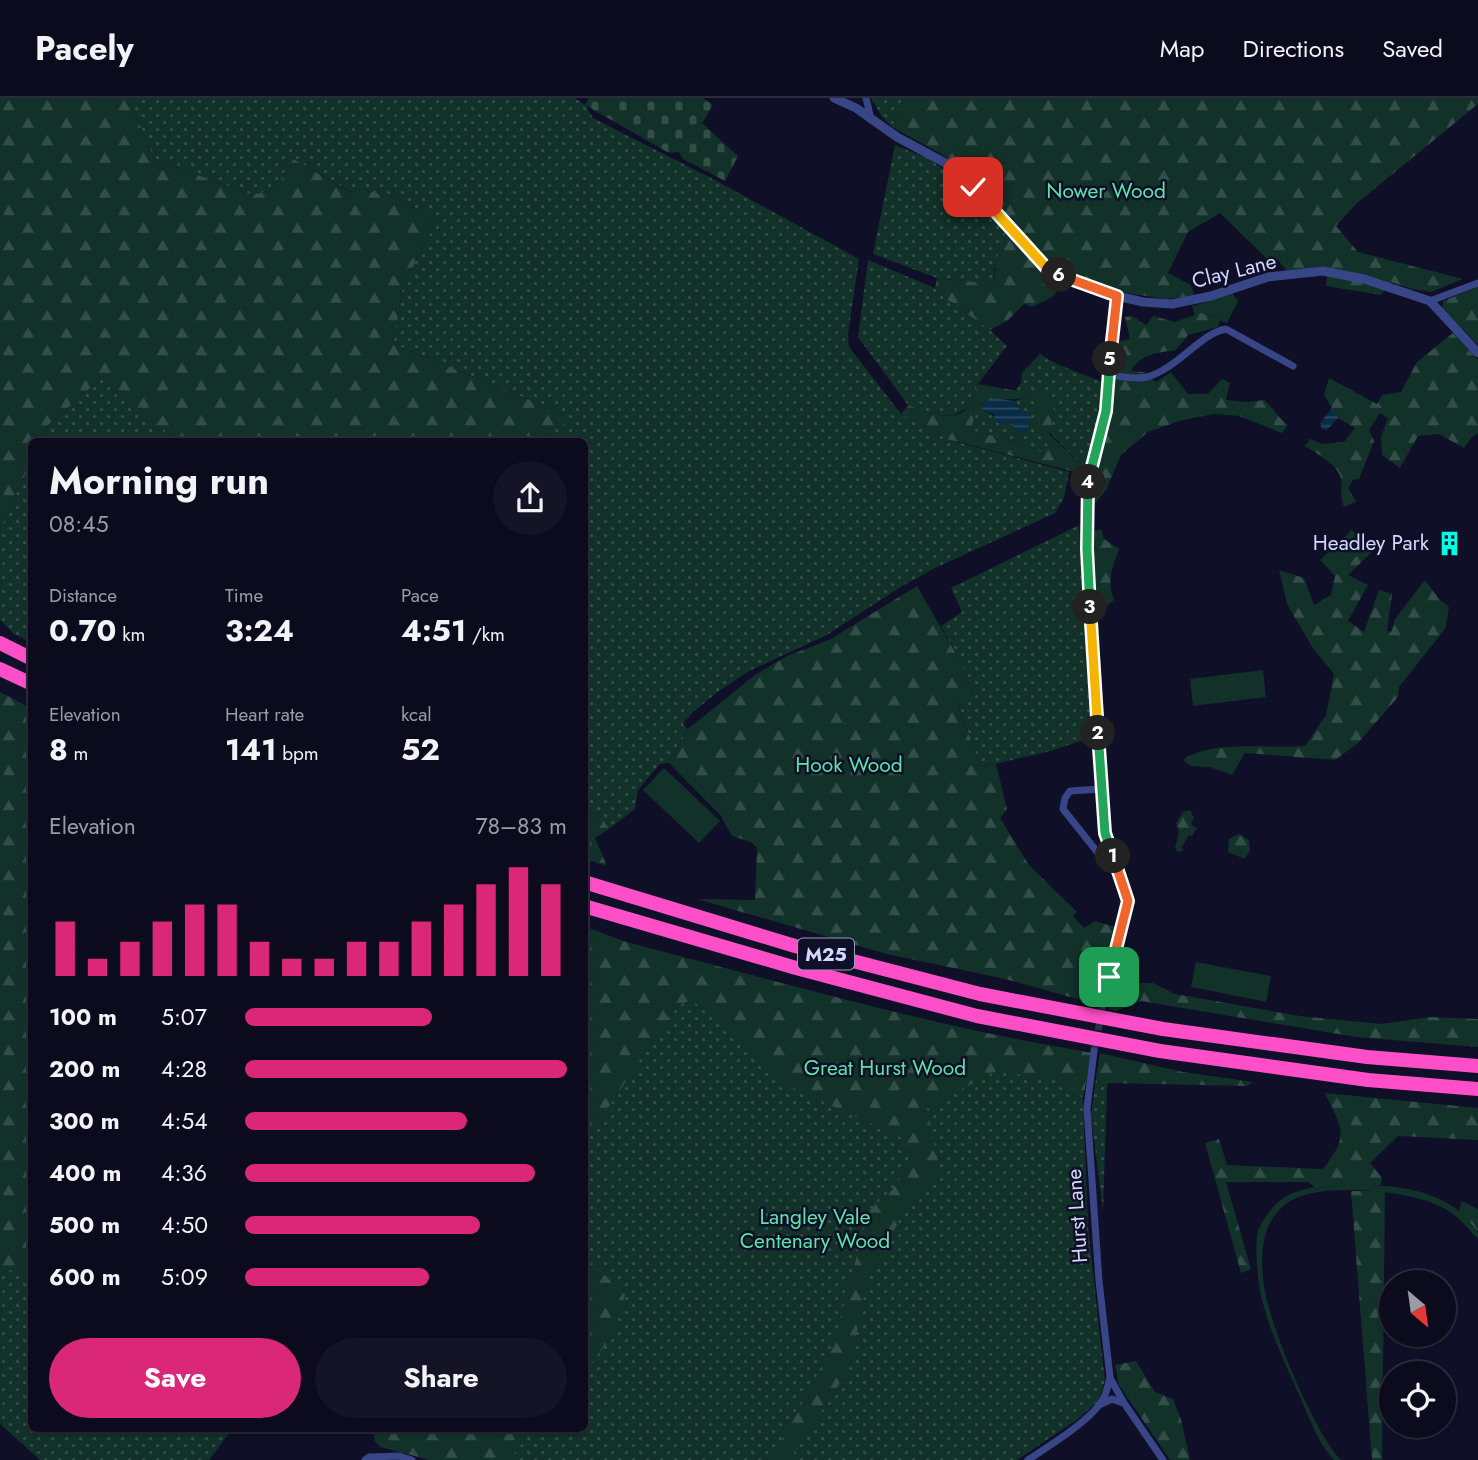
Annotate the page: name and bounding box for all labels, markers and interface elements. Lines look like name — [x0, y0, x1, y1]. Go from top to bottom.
text: Pacely — [35, 25, 134, 72]
text: Map — [1160, 31, 1205, 66]
text: Directions — [1243, 31, 1344, 66]
text: Saved — [1382, 31, 1443, 66]
pin — [943, 157, 1003, 217]
icon: check — [954, 168, 992, 206]
park label: Nower Wood — [1046, 176, 1166, 206]
street label: Clay Lane — [1189, 246, 1280, 296]
pin: 6 — [1042, 258, 1076, 292]
text: 6 — [1052, 261, 1065, 288]
pin: 5 — [1092, 342, 1128, 376]
text: 5 — [1103, 345, 1116, 372]
text: Morning run — [49, 453, 269, 508]
button: share — [493, 461, 567, 535]
pin: 4 — [1070, 464, 1106, 500]
text: 4 — [1081, 468, 1094, 495]
text: 08:45 — [49, 507, 109, 541]
place label: Headley Park — [1313, 528, 1430, 558]
building icon: Headley Park — [1435, 529, 1463, 557]
text: Distance — [49, 582, 117, 609]
text: Time — [225, 582, 263, 609]
text: Pace — [401, 582, 439, 609]
pin: 3 — [1072, 589, 1108, 624]
text: 3 — [1084, 593, 1095, 620]
text: 0.70 — [49, 609, 116, 652]
text: 3:24 — [225, 609, 294, 652]
text: 4:51 — [401, 609, 466, 652]
text: km — [116, 621, 145, 648]
text: /km — [466, 621, 505, 648]
text: Elevation — [49, 701, 121, 728]
text: Heart rate — [225, 701, 304, 728]
text: kcal — [401, 701, 432, 728]
pin: 2 — [1080, 716, 1116, 750]
text: 2 — [1091, 719, 1104, 746]
text: 8 — [49, 728, 68, 771]
text: 141 — [225, 728, 276, 771]
text: 52 — [401, 728, 440, 771]
text: m — [68, 740, 88, 767]
text: bpm — [276, 740, 319, 767]
park label: Hook Wood — [795, 750, 903, 780]
text: Elevation — [49, 809, 136, 843]
text: 78–83 m — [475, 809, 567, 843]
pin: 1 — [1096, 838, 1130, 874]
text: 1 — [1108, 842, 1117, 869]
road number: M25 — [798, 939, 854, 970]
pin — [1079, 947, 1139, 1007]
icon: arrive — [1090, 958, 1128, 996]
text: 100 m — [49, 1000, 117, 1034]
text: 5:07 — [161, 1000, 207, 1034]
text: 200 m — [49, 1052, 120, 1086]
text: 4:28 — [161, 1052, 207, 1086]
park label: Great Hurst Wood — [804, 1053, 966, 1083]
text: 300 m — [49, 1104, 120, 1138]
text: 4:54 — [161, 1104, 208, 1138]
text: 400 m — [49, 1156, 121, 1190]
text: 4:36 — [161, 1156, 207, 1190]
street label: Hurst Lane — [1059, 1168, 1095, 1264]
park label: Langley Vale Centenary Wood — [740, 1202, 890, 1256]
text: 500 m — [49, 1208, 120, 1242]
text: 4:50 — [161, 1208, 208, 1242]
text: 600 m — [49, 1260, 121, 1294]
text: 5:09 — [161, 1260, 208, 1294]
north arrow — [1379, 1270, 1456, 1348]
map controls — [1379, 1270, 1456, 1438]
button: Save — [49, 1338, 301, 1418]
button: Share — [315, 1338, 567, 1418]
button: locate — [1379, 1361, 1456, 1438]

